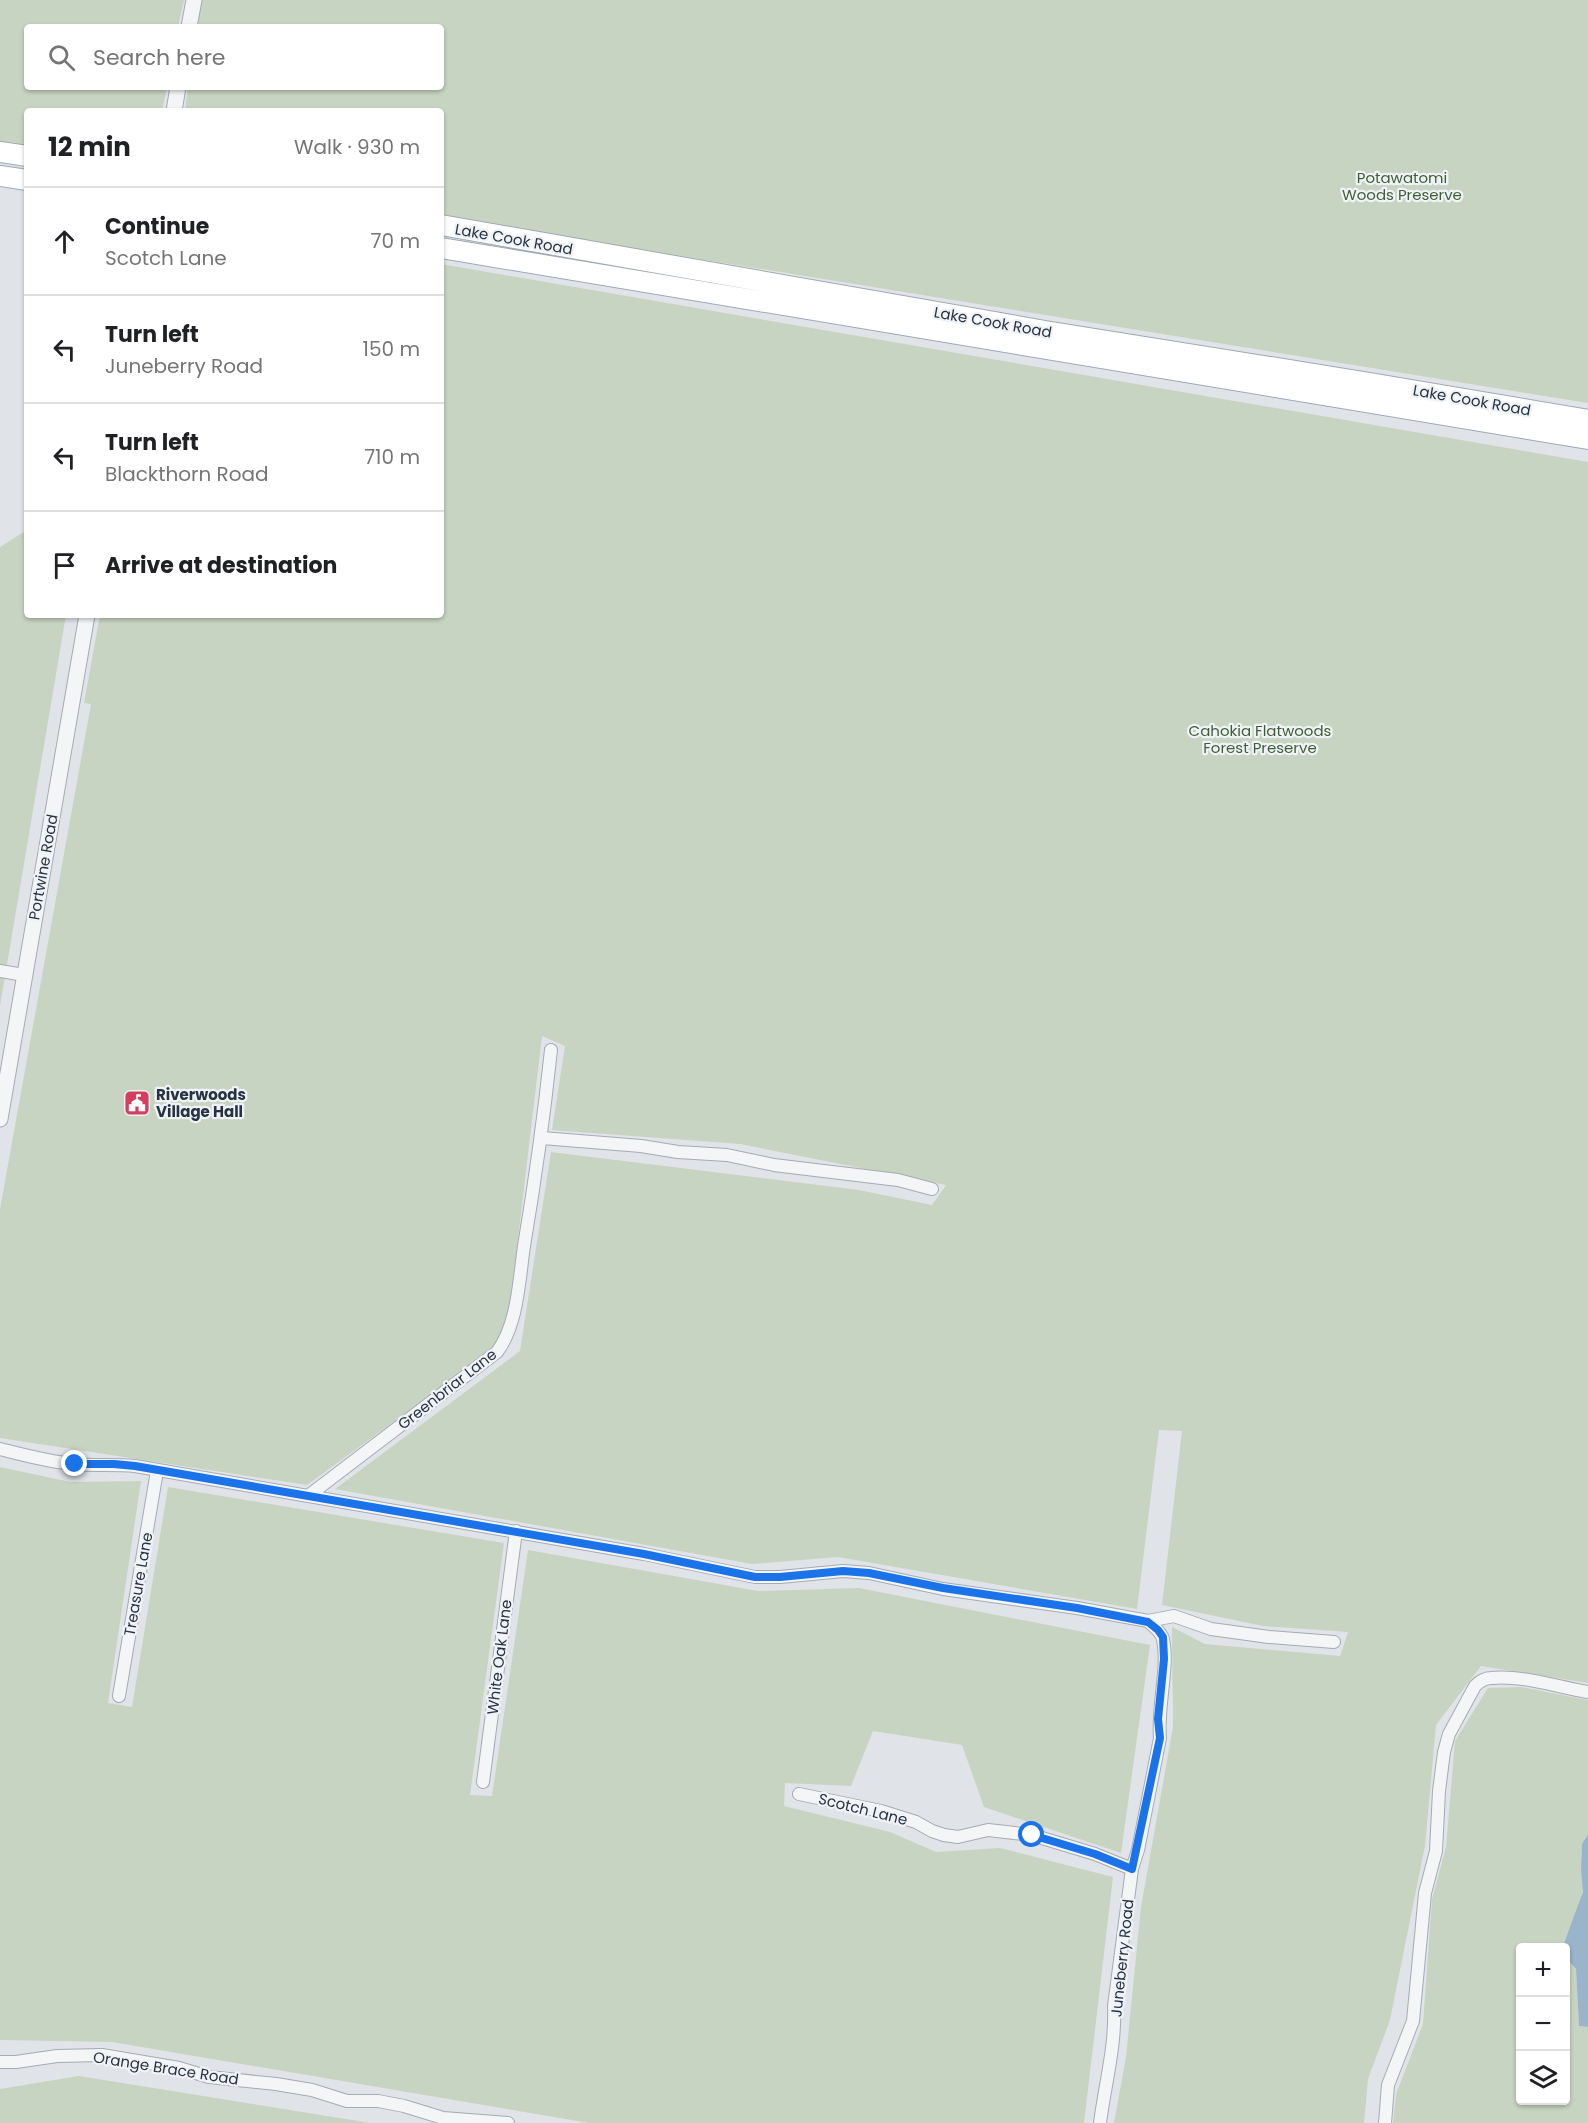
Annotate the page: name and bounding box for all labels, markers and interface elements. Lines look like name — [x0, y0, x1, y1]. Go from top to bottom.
search box — [24, 24, 444, 90]
icon: search — [45, 41, 78, 74]
text: Search here — [93, 42, 226, 73]
text: 12 min — [48, 129, 131, 165]
text: Walk · 930 m — [294, 133, 420, 161]
park label: Potawatomi Woods Preserve — [1342, 167, 1462, 205]
text: Continue — [105, 211, 209, 242]
street label: Lake Cook Road — [453, 218, 575, 260]
icon: ahead — [48, 225, 81, 258]
text: 70 m — [371, 227, 420, 255]
text: Scotch Lane — [105, 244, 227, 272]
street label: Lake Cook Road — [932, 301, 1054, 343]
text: Turn left — [105, 319, 199, 350]
icon: left — [48, 333, 81, 366]
text: 150 m — [363, 335, 420, 363]
text: Juneberry Road — [105, 352, 263, 380]
street label: Lake Cook Road — [1411, 379, 1533, 421]
text: Turn left — [105, 427, 199, 458]
icon: left — [48, 441, 81, 474]
text: 710 m — [364, 443, 420, 471]
text: Blackthorn Road — [105, 460, 269, 488]
icon: arrive — [48, 549, 81, 582]
text: Arrive at destination — [105, 550, 337, 581]
park label: Cahokia Flatwoods Forest Preserve — [1189, 720, 1332, 758]
street label: Portwine Road — [23, 812, 63, 922]
place label: Riverwoods Village Hall — [156, 1084, 246, 1122]
public building icon: Riverwoods Village Hall — [122, 1088, 152, 1118]
street label: Greenbriar Lane — [393, 1344, 501, 1434]
route end — [61, 1450, 87, 1476]
street label: Treasure Lane — [119, 1530, 157, 1638]
street label: White Oak Lane — [482, 1598, 516, 1716]
street label: Scotch Lane — [816, 1788, 910, 1830]
route start — [1018, 1821, 1044, 1847]
street label: Juneberry Road — [1105, 1898, 1139, 2018]
map controls — [1516, 1943, 1570, 2105]
button: + — [1516, 1943, 1570, 1997]
button: − — [1516, 1997, 1570, 2051]
street label: Orange Brace Road — [92, 2046, 240, 2090]
button: layers — [1516, 2051, 1570, 2105]

